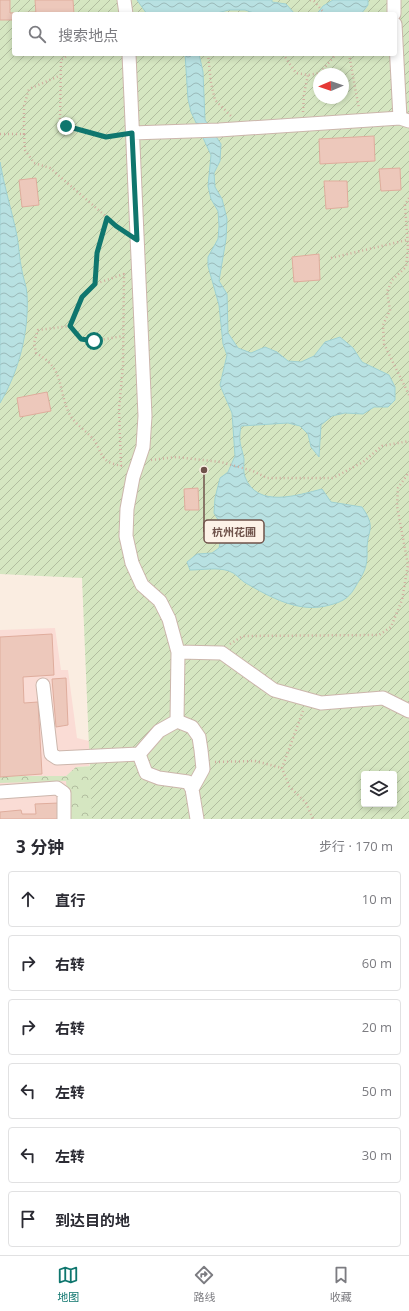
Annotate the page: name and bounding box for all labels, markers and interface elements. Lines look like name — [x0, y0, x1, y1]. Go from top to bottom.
search box — [12, 12, 397, 56]
icon: search — [26, 23, 48, 45]
text: 搜索地点 — [58, 25, 118, 45]
north arrow — [313, 68, 349, 104]
route end — [57, 117, 75, 135]
route start — [85, 332, 103, 350]
callout: 杭州花圃 — [204, 520, 264, 543]
text: 杭州花圃 — [212, 524, 256, 539]
map controls — [361, 771, 397, 807]
button: layers — [361, 771, 397, 807]
text: 3 分钟 — [16, 835, 64, 858]
text: 步行 · 170 m — [319, 837, 393, 855]
icon: ahead — [17, 888, 39, 910]
text: 直行 — [55, 890, 85, 910]
text: 10 m — [362, 890, 392, 908]
icon: right — [17, 952, 39, 974]
text: 右转 — [55, 954, 85, 974]
text: 60 m — [362, 954, 392, 972]
icon: right — [17, 1016, 39, 1038]
text: 右转 — [55, 1018, 85, 1038]
text: 20 m — [362, 1018, 392, 1036]
icon: left — [17, 1080, 39, 1102]
text: 左转 — [55, 1082, 85, 1102]
text: 50 m — [362, 1082, 392, 1100]
icon: left — [17, 1144, 39, 1166]
text: 左转 — [55, 1146, 85, 1166]
text: 30 m — [362, 1146, 392, 1164]
icon: arrive — [17, 1208, 39, 1230]
text: 到达目的地 — [55, 1210, 130, 1230]
tab: 地图 — [57, 1264, 79, 1304]
tab: 路线 — [193, 1264, 215, 1304]
tab: 收藏 — [330, 1264, 352, 1304]

